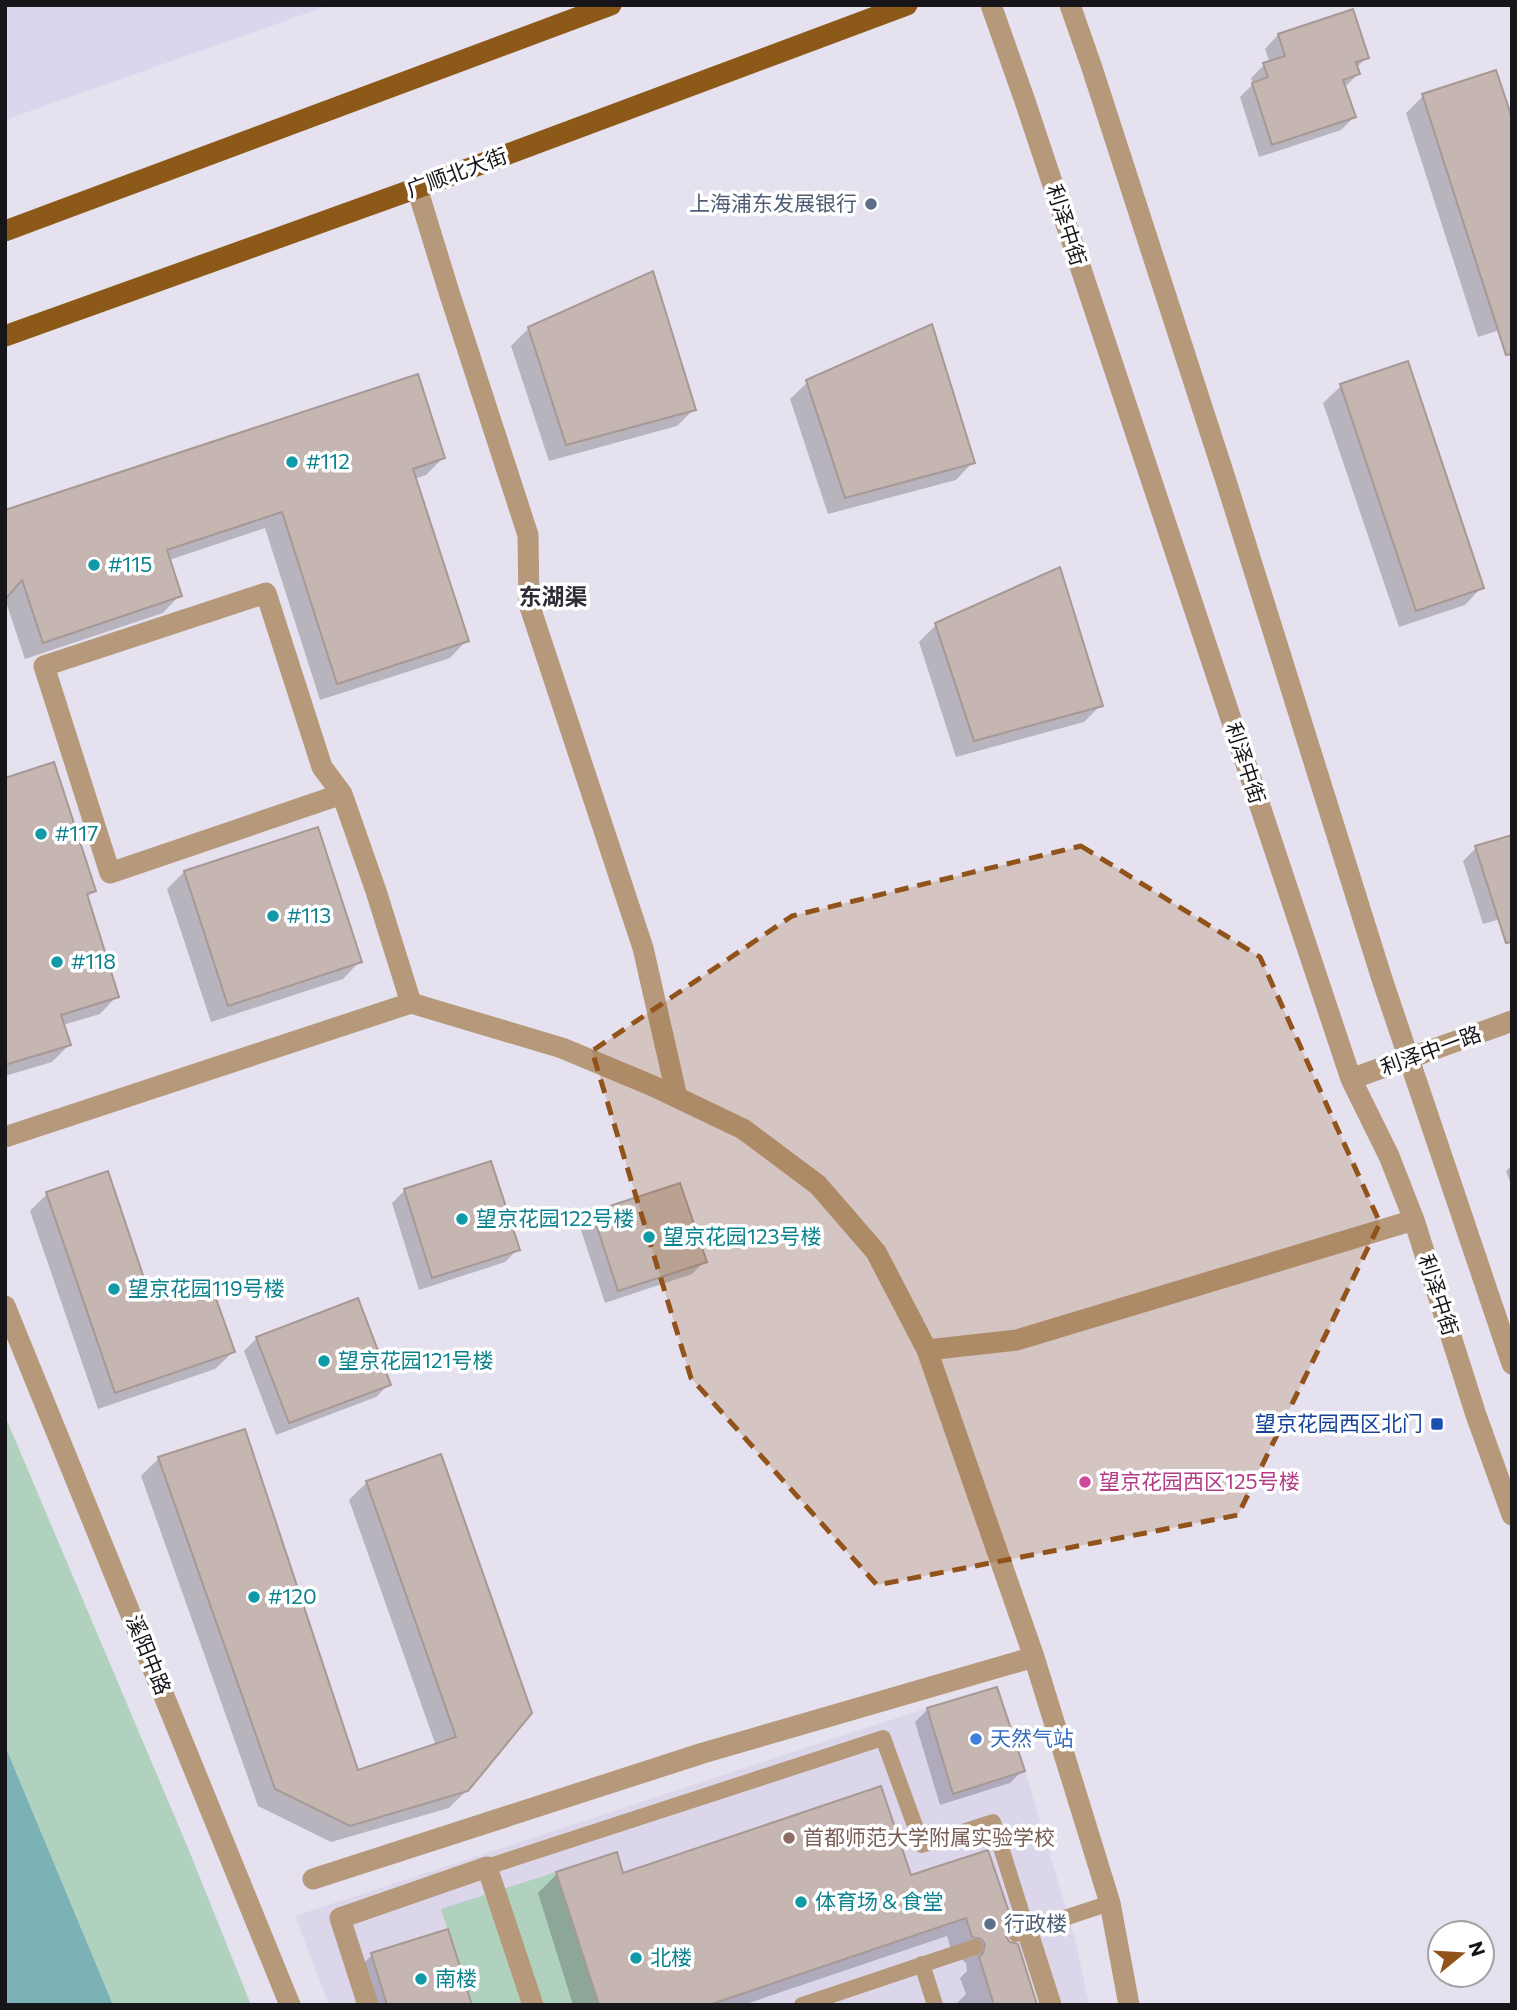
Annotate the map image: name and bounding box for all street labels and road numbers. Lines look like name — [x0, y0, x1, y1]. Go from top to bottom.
street label: 广顺北大街 — [403, 142, 510, 201]
street label: 利泽中街 — [1043, 181, 1092, 268]
street label: 利泽中街 — [1222, 719, 1271, 806]
street label: 利泽中一路 — [1377, 1020, 1484, 1079]
street label: 利泽中街 — [1415, 1251, 1464, 1338]
street label: 溪阳中路 — [122, 1611, 177, 1698]

